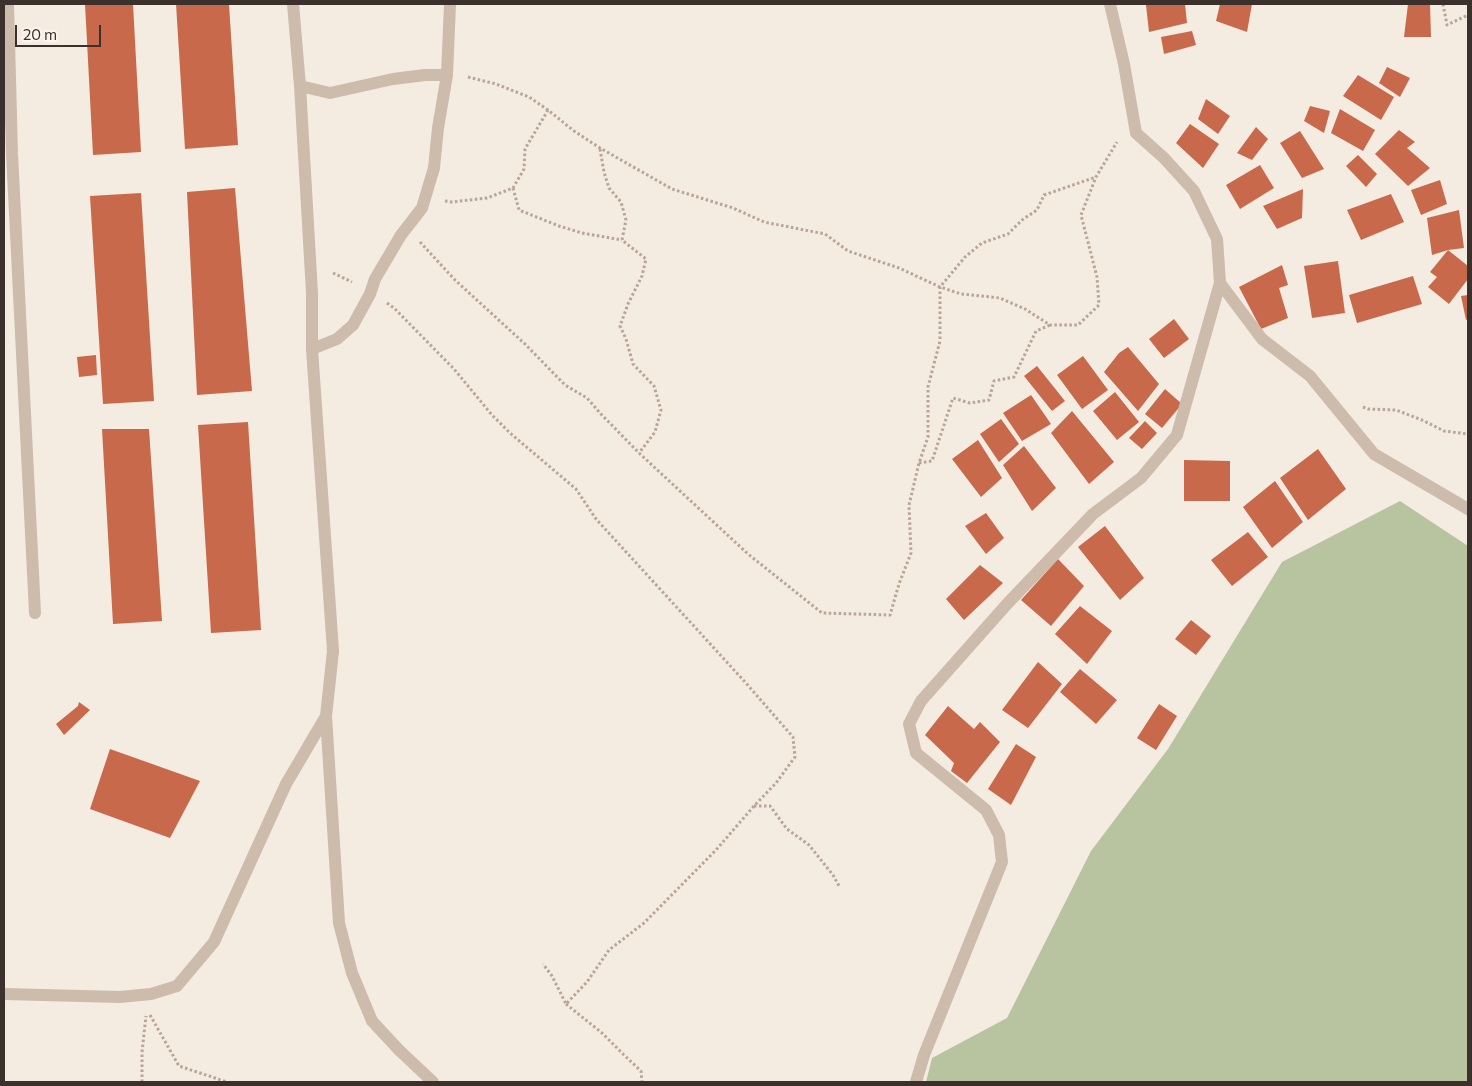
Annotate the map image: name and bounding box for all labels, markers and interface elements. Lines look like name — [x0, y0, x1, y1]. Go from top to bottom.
scale bar — [18, 15, 104, 47]
text: 20 m — [23, 25, 57, 43]

